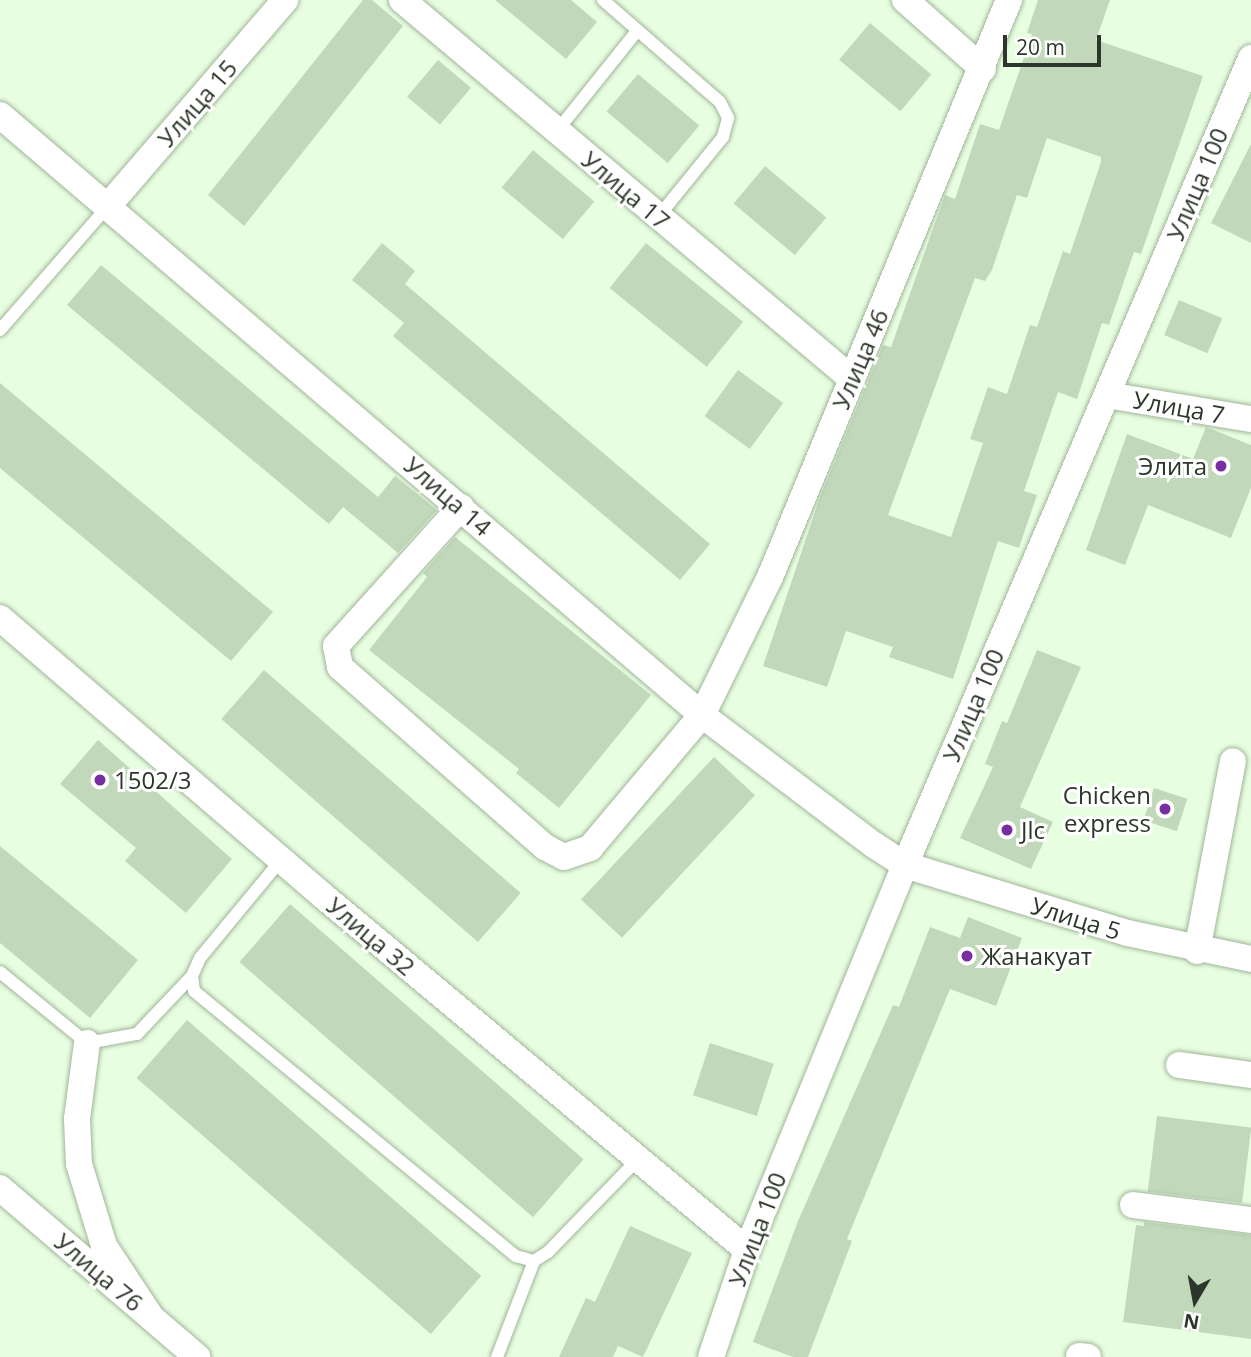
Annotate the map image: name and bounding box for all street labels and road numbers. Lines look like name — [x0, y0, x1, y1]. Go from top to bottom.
street label: Улица 15 — [151, 54, 243, 152]
street label: Улица 100 — [1160, 123, 1234, 245]
street label: Улица 17 — [576, 145, 676, 235]
street label: Улица 46 — [826, 305, 894, 413]
street label: Улица 7 — [1131, 385, 1227, 429]
street label: Улица 14 — [399, 450, 497, 542]
street label: Улица 100 — [936, 644, 1010, 766]
street label: Улица 32 — [321, 891, 421, 981]
street label: Улица 5 — [1028, 891, 1124, 945]
street label: Улица 100 — [722, 1168, 792, 1290]
street label: Улица 76 — [49, 1227, 149, 1317]

